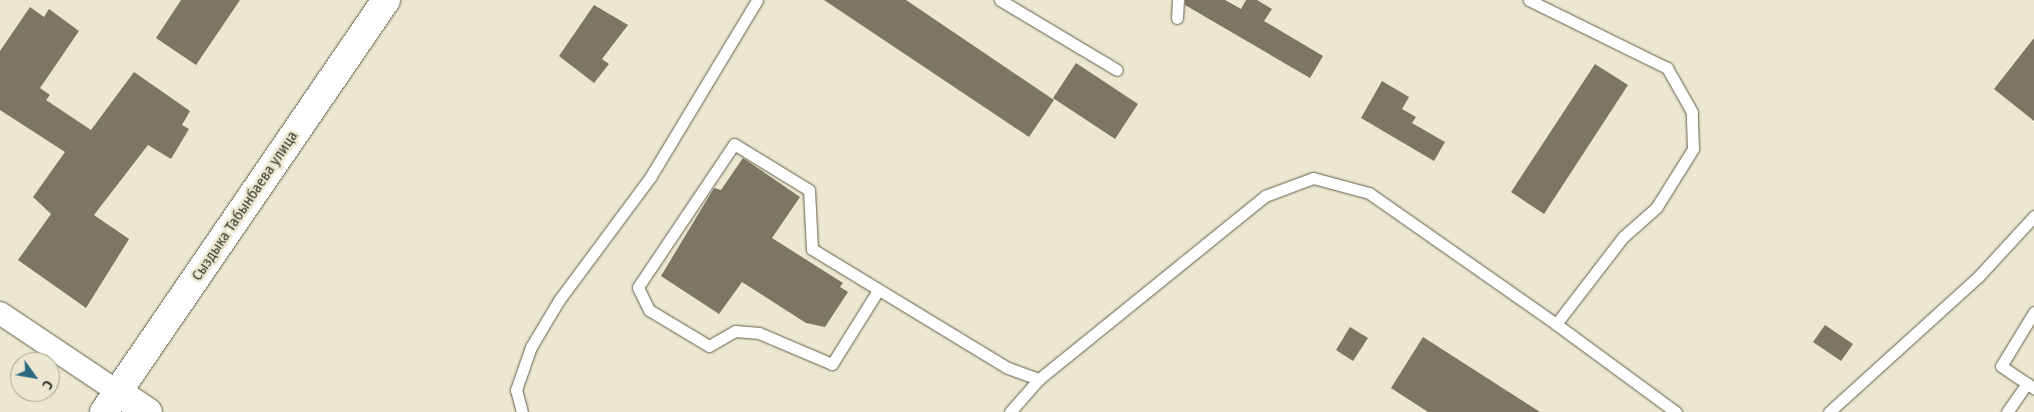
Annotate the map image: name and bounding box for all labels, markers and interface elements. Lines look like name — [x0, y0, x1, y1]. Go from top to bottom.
street label: Сыздыка Табынбаева улица — [188, 128, 302, 284]
north arrow — [10, 352, 60, 402]
text: С — [38, 377, 56, 392]

